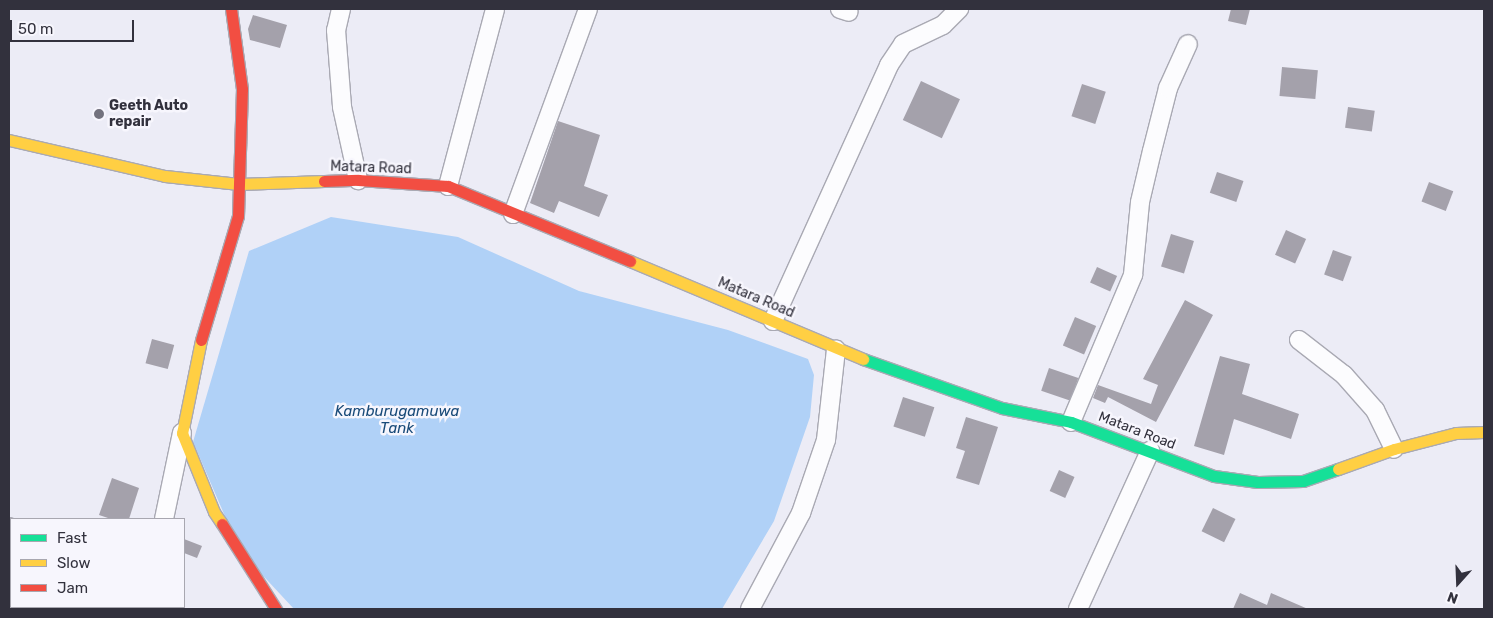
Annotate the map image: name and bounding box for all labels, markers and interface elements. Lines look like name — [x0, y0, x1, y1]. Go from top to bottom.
scale bar — [12, 10, 136, 42]
text: 50 m — [18, 20, 53, 38]
place label: Geeth Auto repair — [109, 98, 188, 130]
marker: Geeth Auto repair — [93, 108, 105, 120]
street label: Matara Road — [330, 158, 412, 178]
street label: Matara Road — [715, 274, 797, 322]
water label: Kamburugamuwa Tank — [335, 402, 459, 437]
street label: Matara Road — [1096, 409, 1178, 453]
legend — [10, 518, 185, 608]
text: Fast — [57, 529, 87, 547]
text: Slow — [57, 554, 90, 572]
north arrow — [1433, 558, 1483, 608]
text: Jam — [57, 579, 88, 597]
text: N — [1445, 588, 1460, 607]

